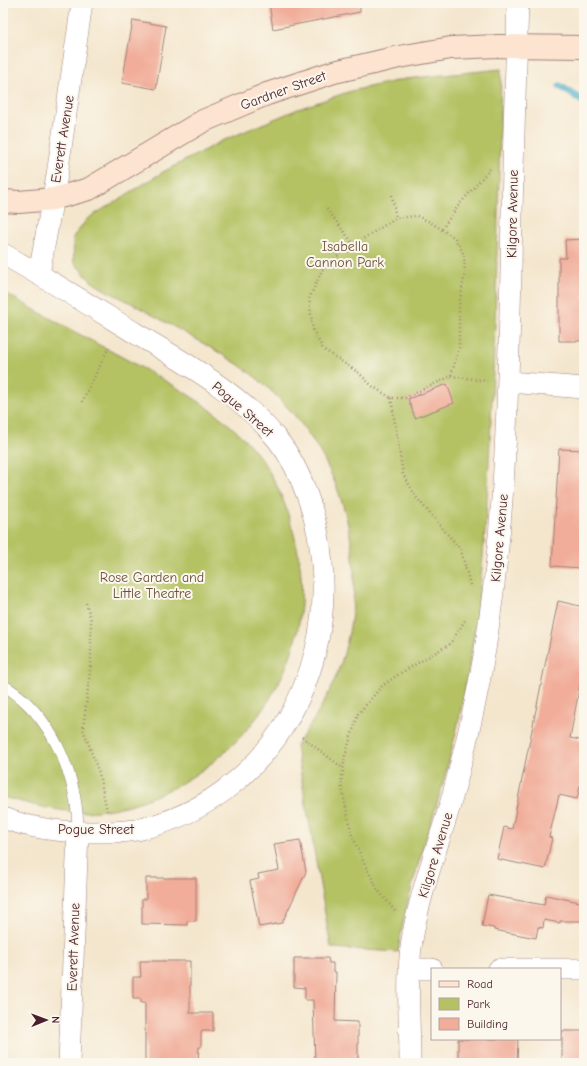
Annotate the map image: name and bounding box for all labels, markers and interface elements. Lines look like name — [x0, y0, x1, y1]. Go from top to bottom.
street label: Gardner Street — [238, 67, 329, 114]
street label: Everett Avenue — [47, 94, 78, 184]
street label: Kilgore Avenue — [503, 170, 522, 258]
park label: Isabella Cannon Park — [306, 238, 384, 271]
street label: Pogue Street — [208, 378, 278, 441]
street label: Kilgore Avenue — [487, 493, 512, 583]
park label: Rose Garden and Little Theatre — [100, 569, 204, 602]
street label: Kilgore Avenue — [414, 810, 457, 900]
street label: Pogue Street — [58, 821, 135, 838]
street label: Everett Avenue — [63, 902, 84, 992]
legend — [431, 968, 561, 1040]
text: Road — [467, 977, 493, 991]
text: Park — [467, 997, 490, 1011]
north arrow — [26, 1000, 66, 1040]
text: N — [49, 1016, 62, 1024]
text: Building — [467, 1017, 508, 1031]

